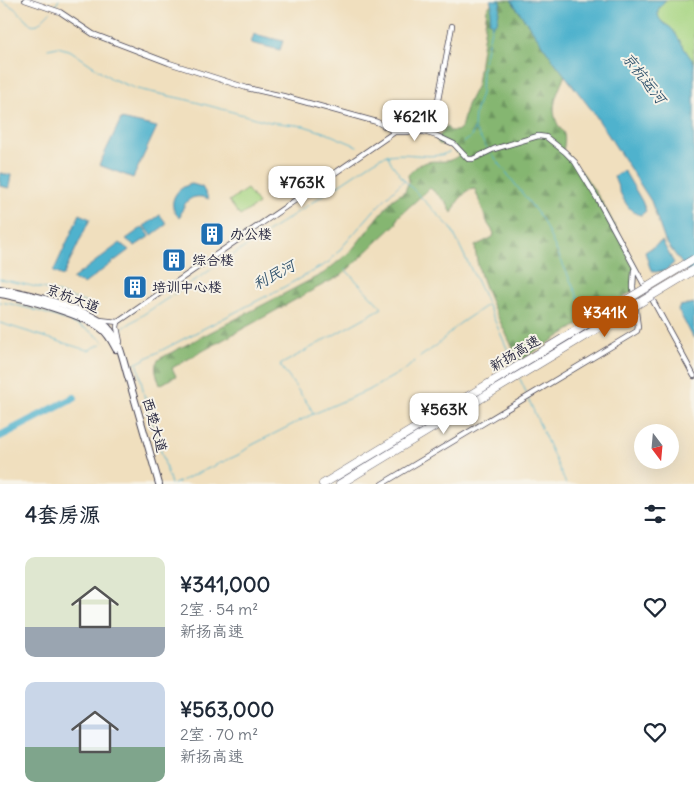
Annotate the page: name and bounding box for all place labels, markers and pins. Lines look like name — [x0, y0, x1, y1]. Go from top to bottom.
pin: ¥621K — [380, 100, 450, 142]
pin: ¥763K — [267, 166, 337, 208]
building icon: 办公楼 — [199, 221, 225, 247]
place label: 办公楼 — [230, 225, 272, 243]
building icon: 综合楼 — [161, 247, 187, 273]
place label: 综合楼 — [192, 251, 234, 269]
building icon: 培训中心楼 — [122, 274, 148, 300]
place label: 培训中心楼 — [152, 278, 222, 296]
pin: ¥341K — [570, 296, 640, 338]
pin: ¥563K — [409, 392, 479, 435]

